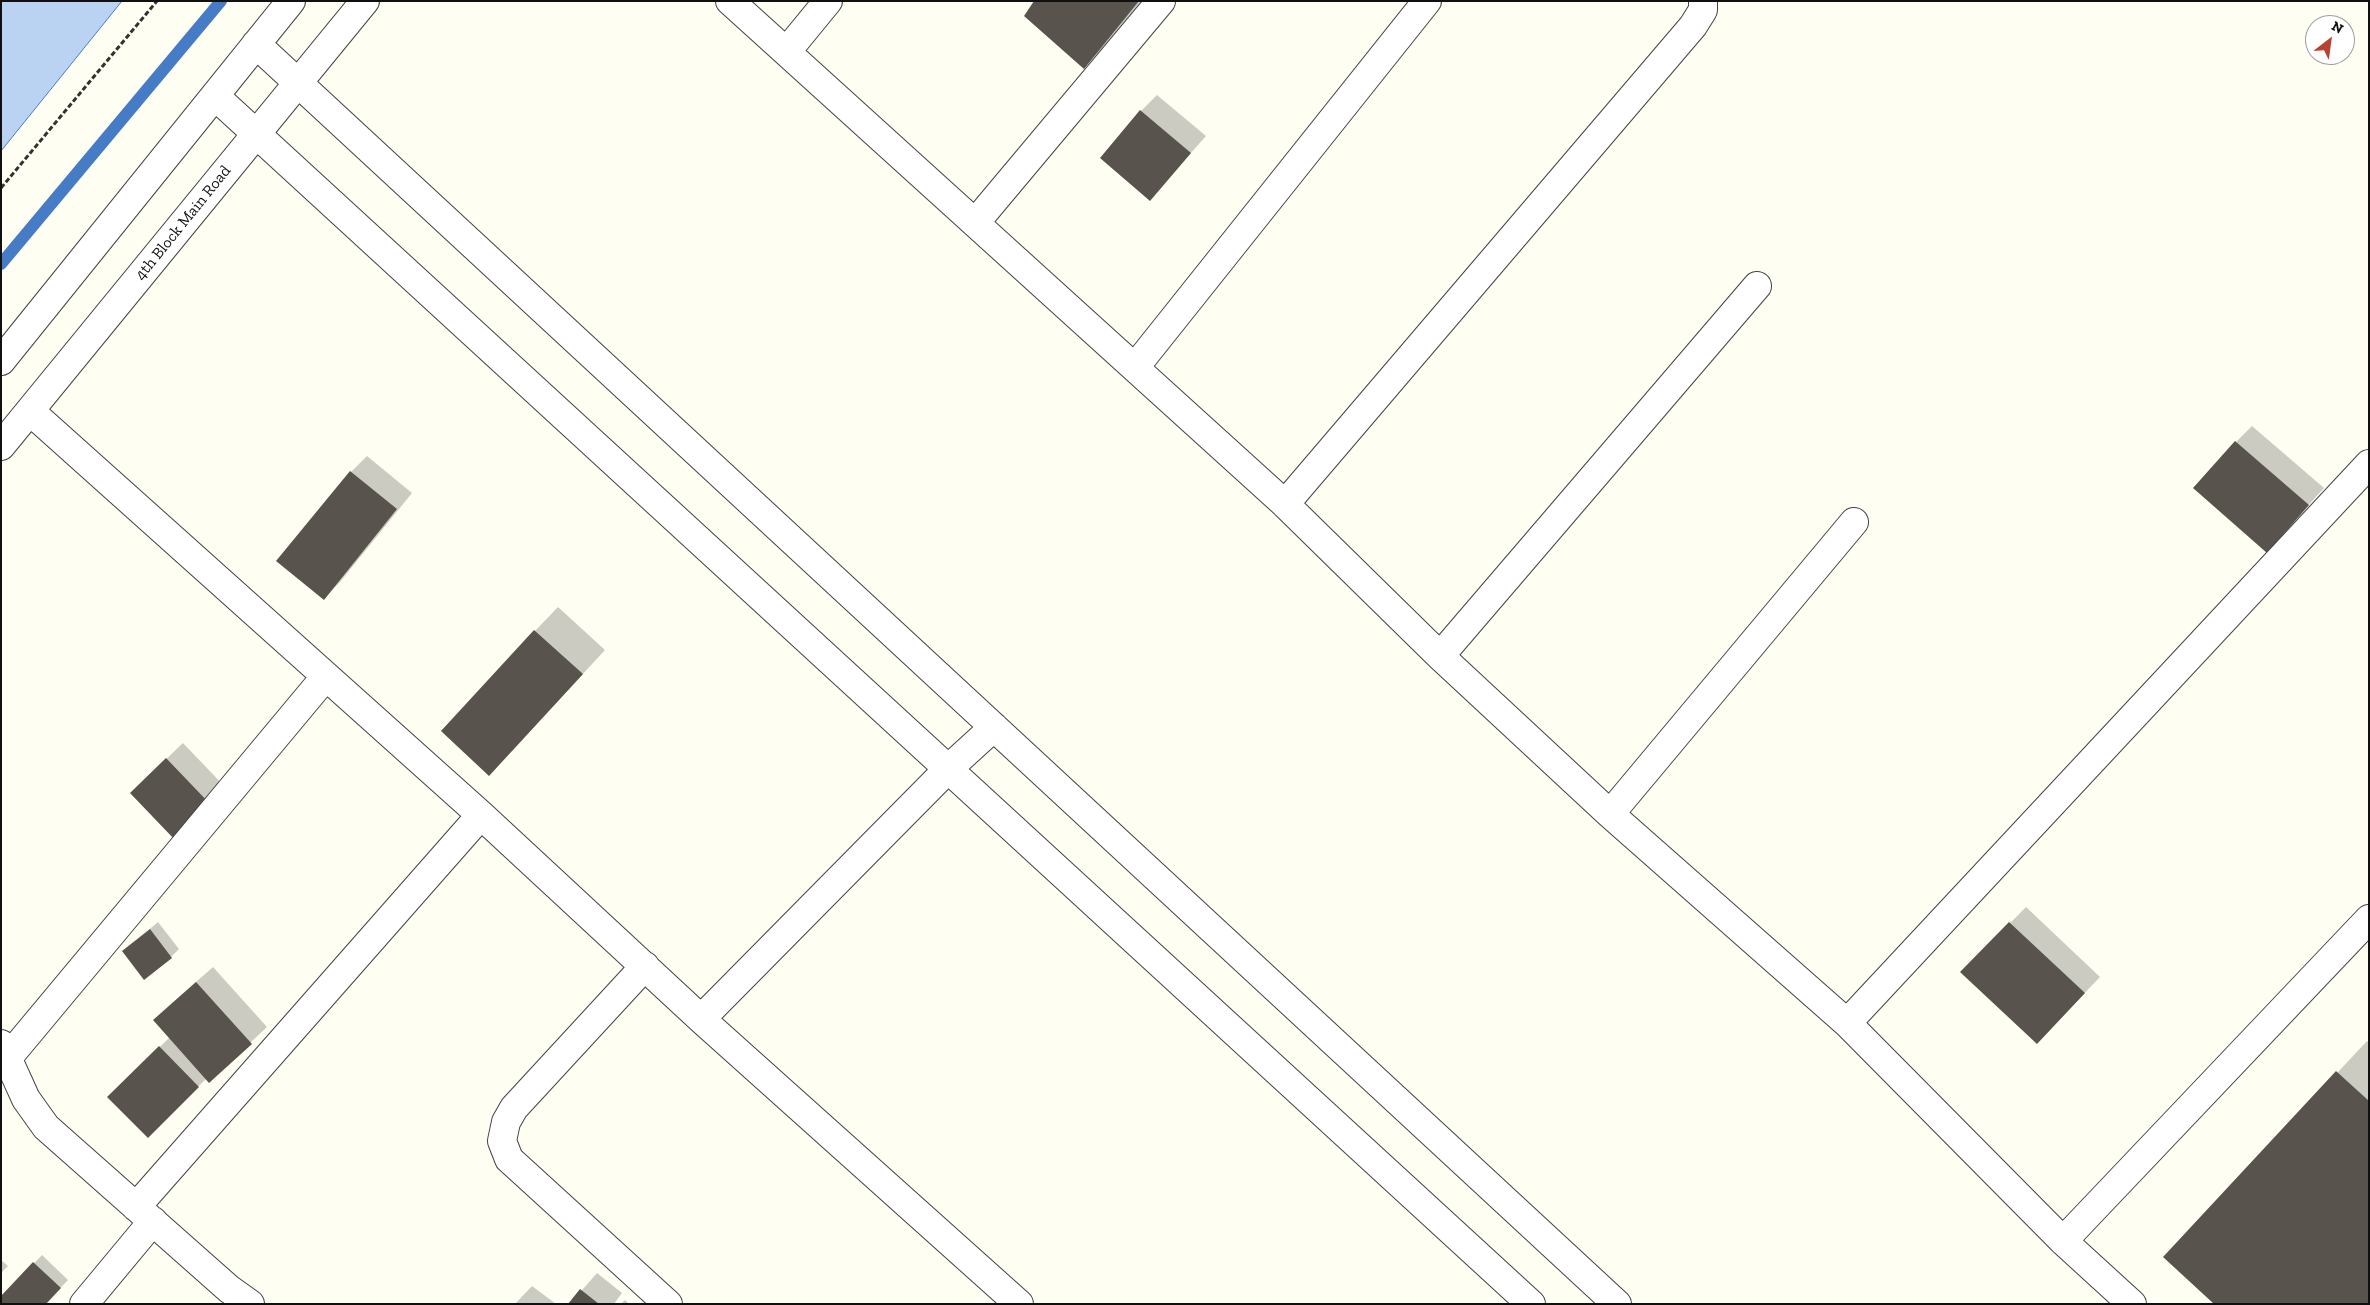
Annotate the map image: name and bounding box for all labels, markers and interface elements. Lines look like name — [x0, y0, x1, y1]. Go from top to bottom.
north arrow — [2305, 15, 2355, 65]
text: N — [2328, 17, 2346, 37]
street label: 4th Block Main Road — [131, 162, 235, 284]

